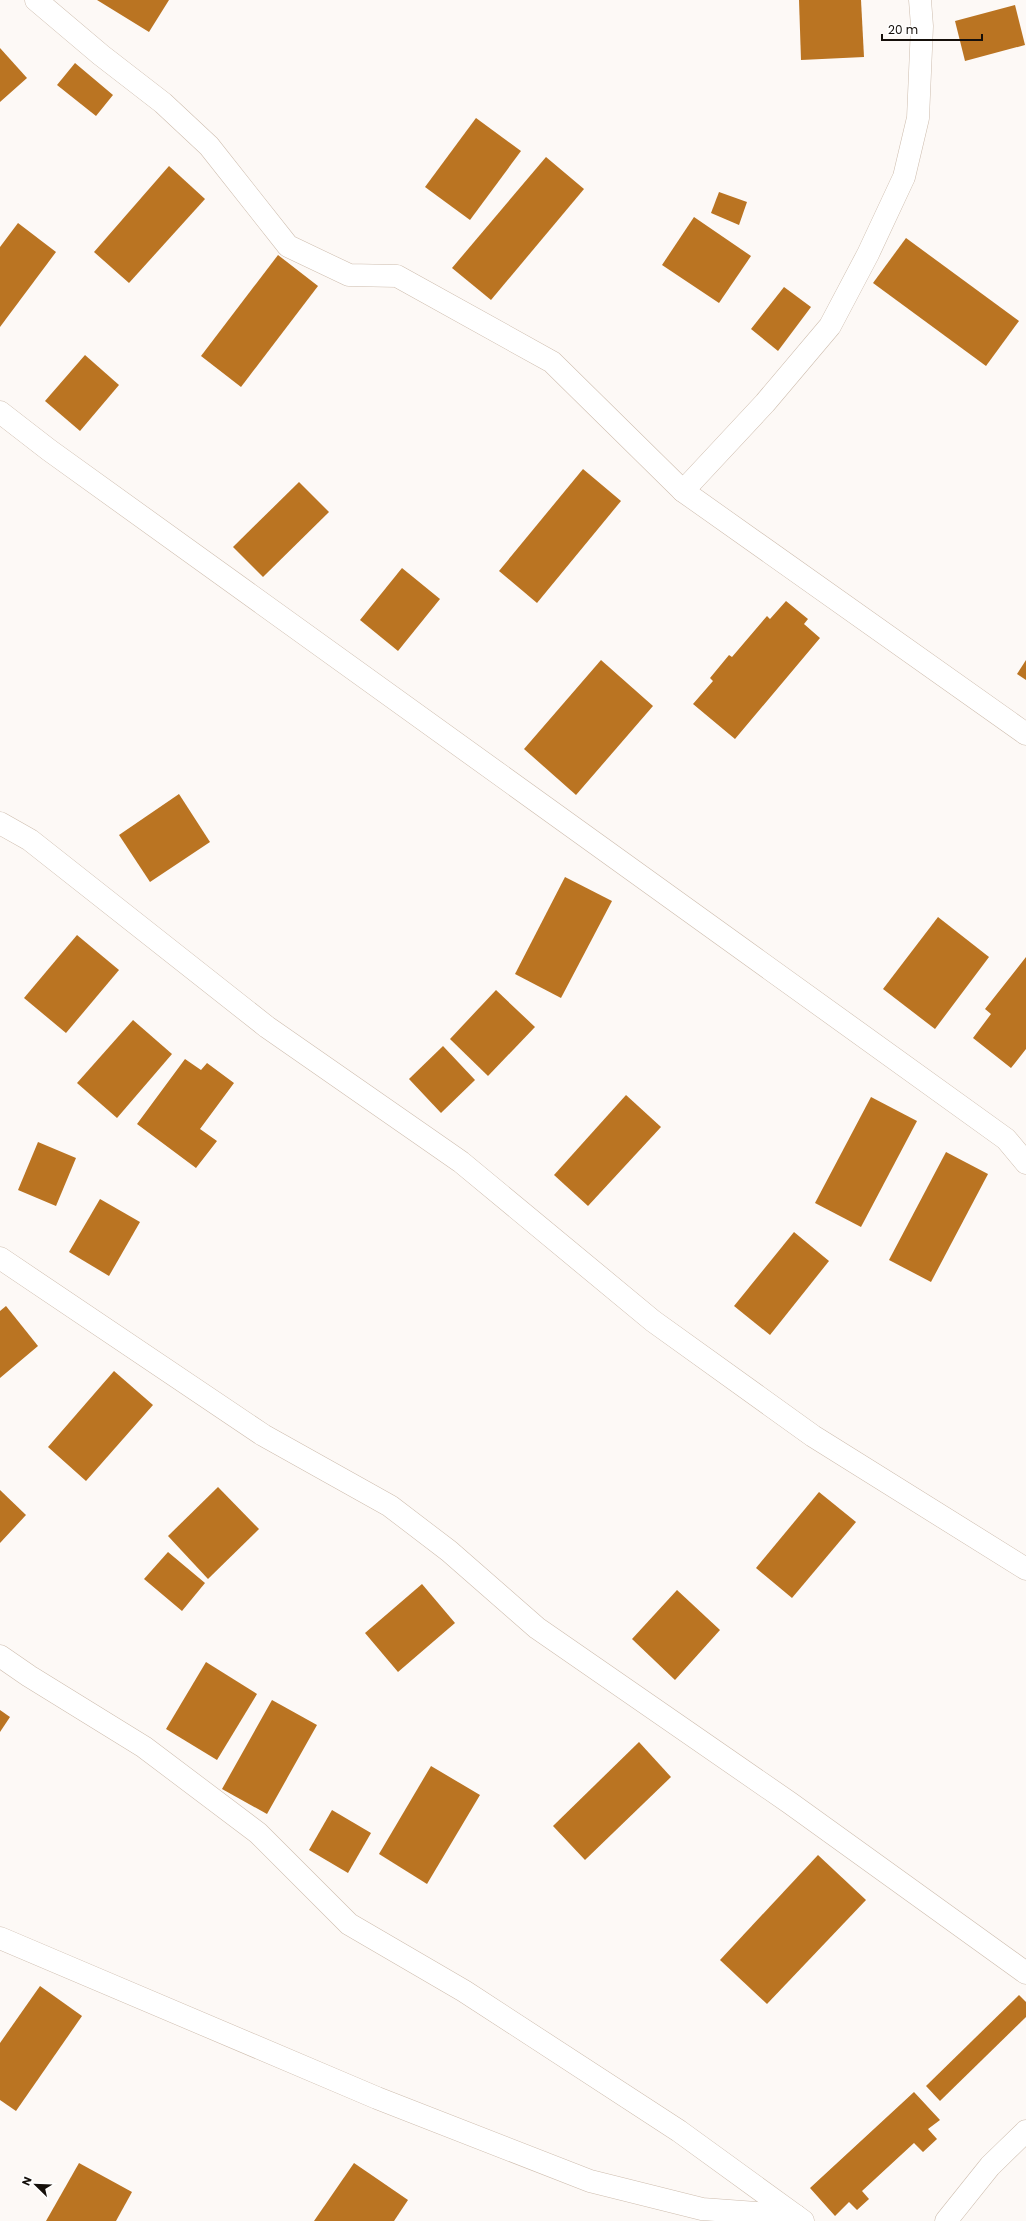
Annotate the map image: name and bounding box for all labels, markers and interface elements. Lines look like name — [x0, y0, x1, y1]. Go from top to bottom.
scale bar — [882, 16, 982, 42]
text: 20 m — [888, 21, 918, 38]
north arrow — [16, 2165, 56, 2205]
text: N — [18, 2174, 36, 2188]

